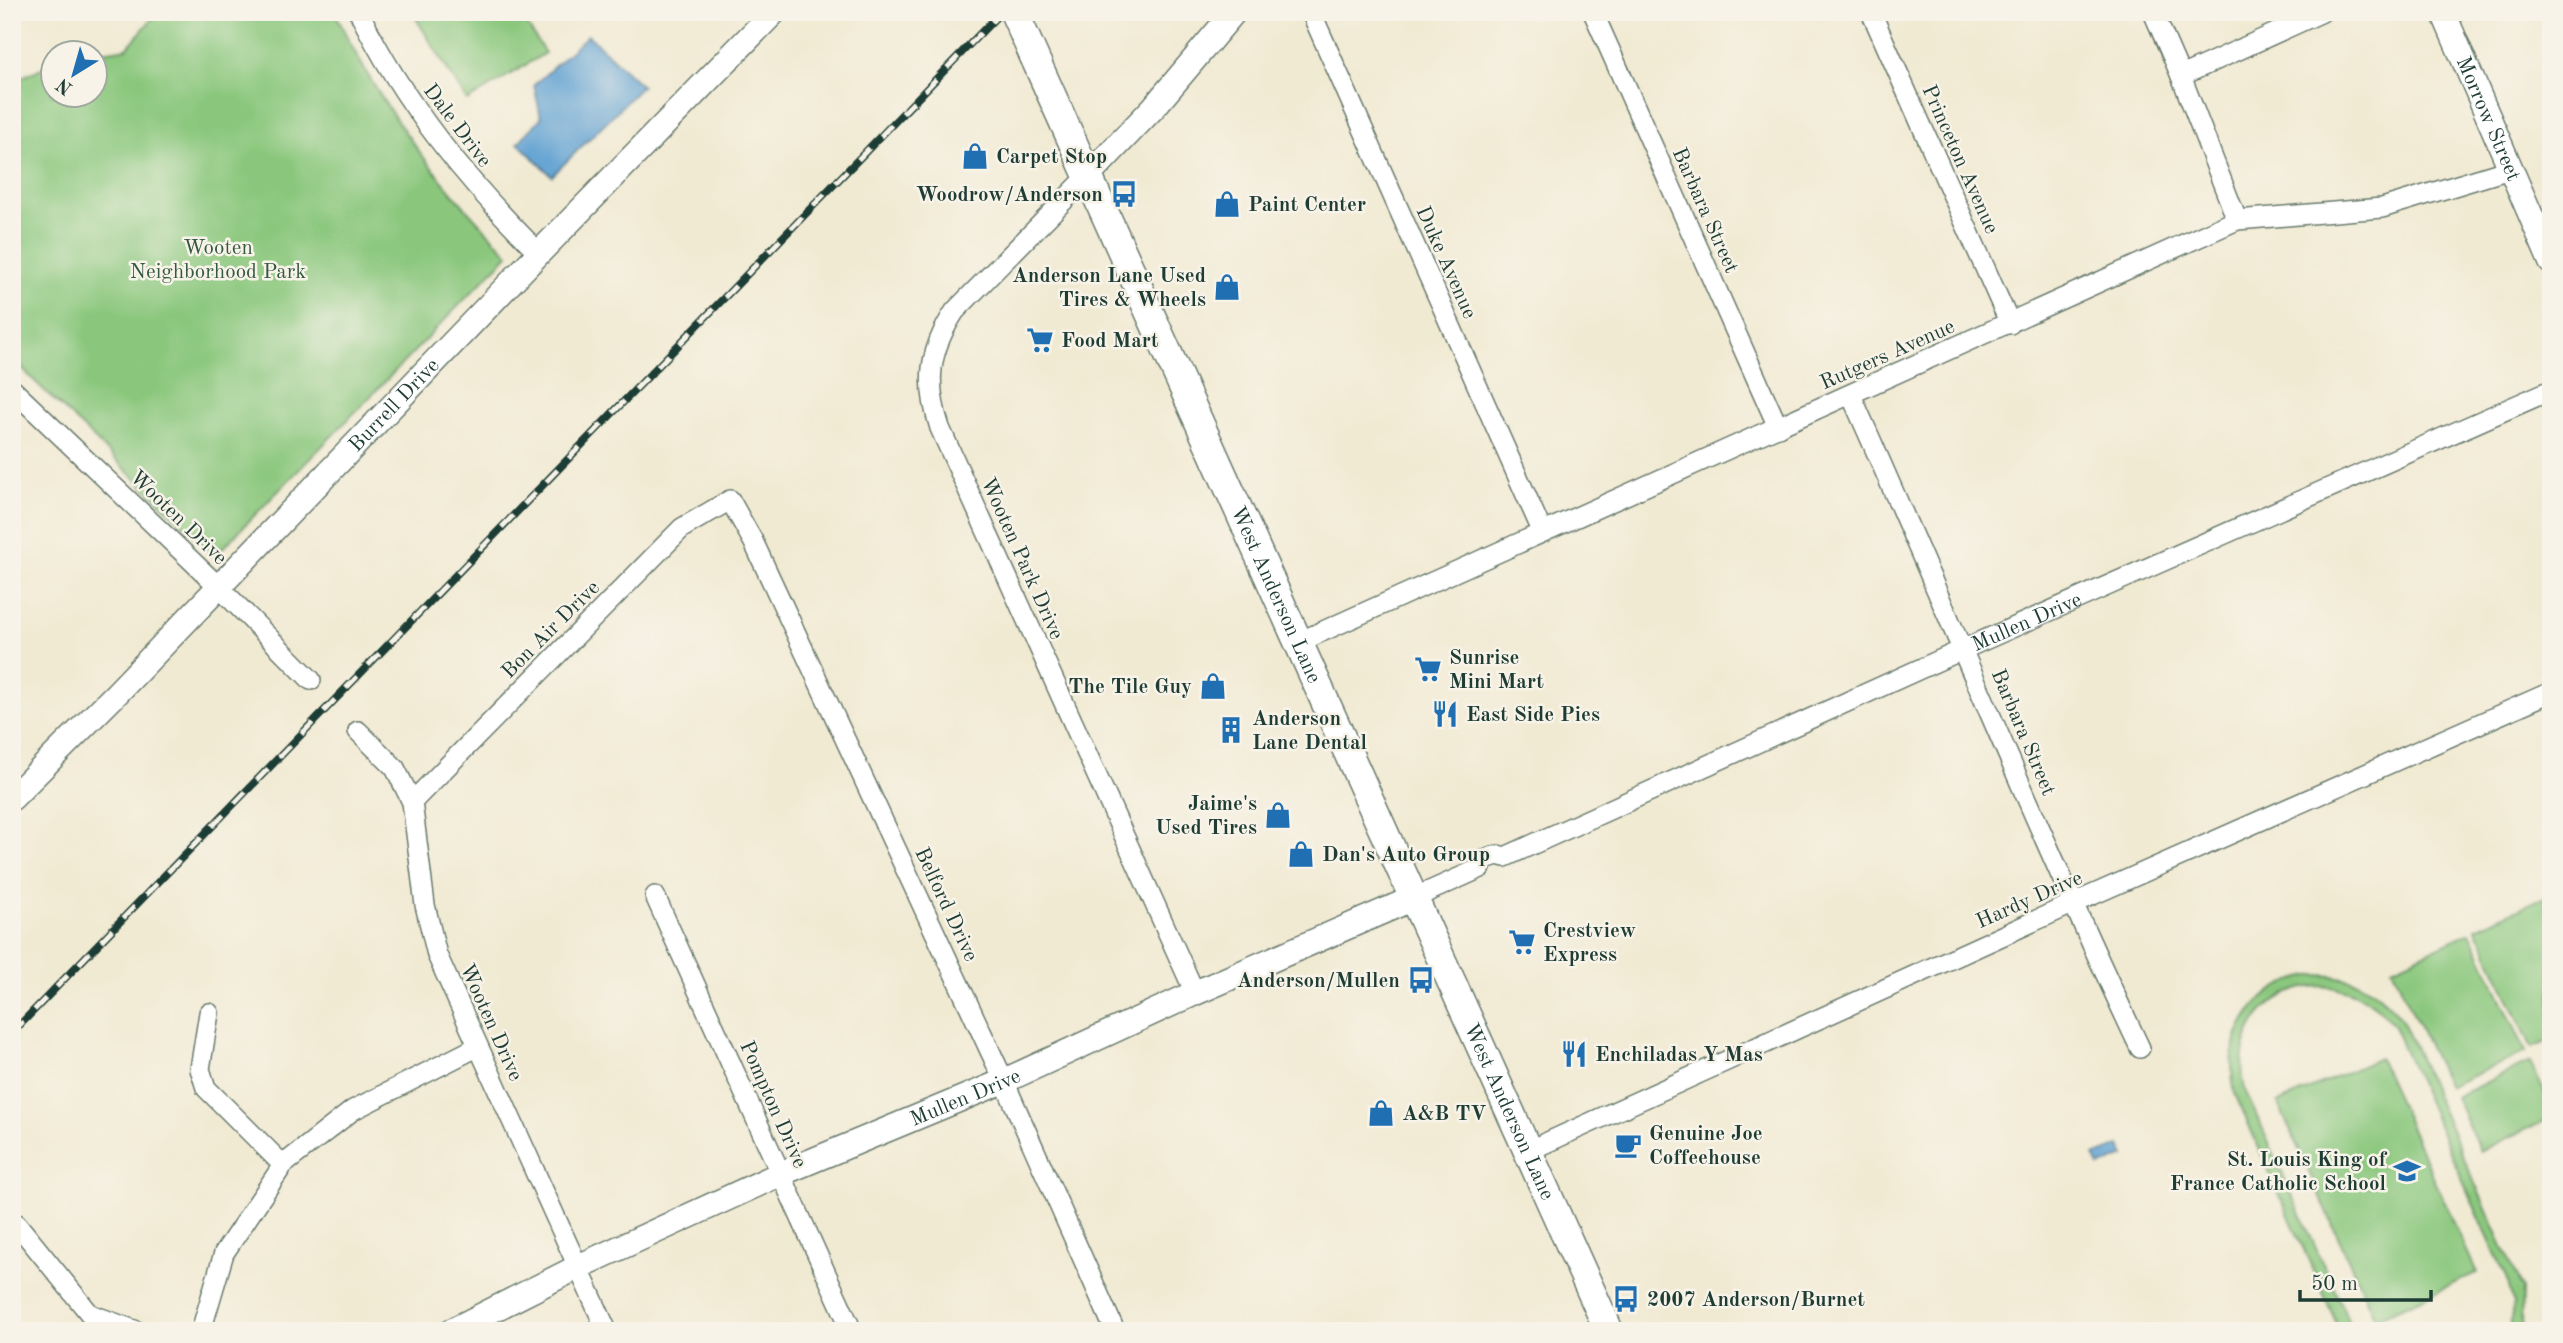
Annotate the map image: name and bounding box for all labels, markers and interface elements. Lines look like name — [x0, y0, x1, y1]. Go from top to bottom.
north arrow — [38, 38, 108, 108]
street label: Morrow Street — [2452, 54, 2524, 184]
text: N — [53, 73, 77, 98]
street label: Dale Drive — [419, 80, 495, 172]
street label: Princeton Avenue — [1917, 82, 2002, 237]
shop icon: Carpet Stop — [960, 141, 990, 171]
street label: Barbara Street — [1668, 145, 1742, 277]
place label: Carpet Stop — [996, 147, 1107, 168]
bus stop icon: Woodrow/Anderson — [1109, 179, 1139, 209]
place label: Woodrow/Anderson — [916, 185, 1103, 206]
shop icon: Paint Center — [1212, 189, 1242, 219]
place label: Paint Center — [1248, 195, 1366, 216]
street label: Duke Avenue — [1411, 203, 1480, 322]
park label: Wooten Neighborhood Park — [130, 238, 306, 283]
place label: Anderson Lane Used Tires & Wheels — [1012, 266, 1206, 311]
shop icon: Anderson Lane Used Tires & Wheels — [1212, 272, 1242, 302]
street label: Rutgers Avenue — [1817, 316, 1958, 394]
supermarket icon: Food Mart — [1025, 325, 1055, 355]
place label: Food Mart — [1061, 331, 1159, 352]
street label: Burrell Drive — [345, 355, 444, 456]
street label: Wooten Drive — [125, 467, 231, 569]
street label: Wooten Park Drive — [976, 474, 1067, 643]
street label: West Anderson Lane — [1226, 504, 1324, 687]
street label: Bon Air Drive — [498, 577, 604, 683]
street label: Mullen Drive — [1969, 589, 2085, 656]
place label: Sunrise Mini Mart — [1449, 648, 1544, 693]
supermarket icon: Sunrise Mini Mart — [1413, 654, 1443, 684]
street label: Barbara Street — [1987, 666, 2059, 799]
shop icon: The Tile Guy — [1198, 671, 1228, 701]
place label: The Tile Guy — [1068, 677, 1192, 698]
restaurant icon: East Side Pies — [1430, 699, 1460, 729]
place label: East Side Pies — [1466, 705, 1600, 726]
place label: Anderson Lane Dental — [1252, 709, 1367, 754]
building icon: Anderson Lane Dental — [1216, 715, 1246, 745]
place label: Jaime's Used Tires — [1155, 794, 1257, 839]
shop icon: Jaime's Used Tires — [1263, 800, 1293, 830]
shop icon: Dan's Auto Group — [1286, 839, 1316, 869]
street label: Belford Drive — [910, 844, 981, 965]
place label: Dan's Auto Group — [1322, 845, 1490, 866]
street label: Hardy Drive — [1973, 868, 2086, 933]
place label: Crestview Express — [1543, 921, 1636, 966]
supermarket icon: Crestview Express — [1507, 927, 1537, 957]
street label: Wooten Drive — [455, 961, 526, 1084]
bus stop icon: Anderson/Mullen — [1406, 965, 1436, 995]
place label: Anderson/Mullen — [1237, 971, 1400, 992]
street label: West Anderson Lane — [1460, 1020, 1557, 1203]
street label: Pompton Drive — [735, 1038, 810, 1171]
restaurant icon: Enchiladas Y Mas — [1559, 1039, 1589, 1069]
place label: Enchiladas Y Mas — [1595, 1045, 1763, 1066]
street label: Mullen Drive — [907, 1066, 1024, 1131]
shop icon: A&B TV — [1366, 1098, 1396, 1128]
place label: A&B TV — [1402, 1104, 1486, 1125]
place label: Genuine Joe Coffeehouse — [1649, 1124, 1763, 1169]
cafe icon: Genuine Joe Coffeehouse — [1613, 1130, 1643, 1160]
place label: St. Louis King of France Catholic School — [2170, 1150, 2388, 1195]
school or university icon: St. Louis King of France Catholic School — [2392, 1156, 2422, 1186]
scale bar — [2300, 1259, 2432, 1303]
text: 50 m — [2311, 1274, 2358, 1295]
bus stop icon: 2007 Anderson/Burnet — [1611, 1284, 1641, 1314]
place label: 2007 Anderson/Burnet — [1647, 1290, 1865, 1311]

